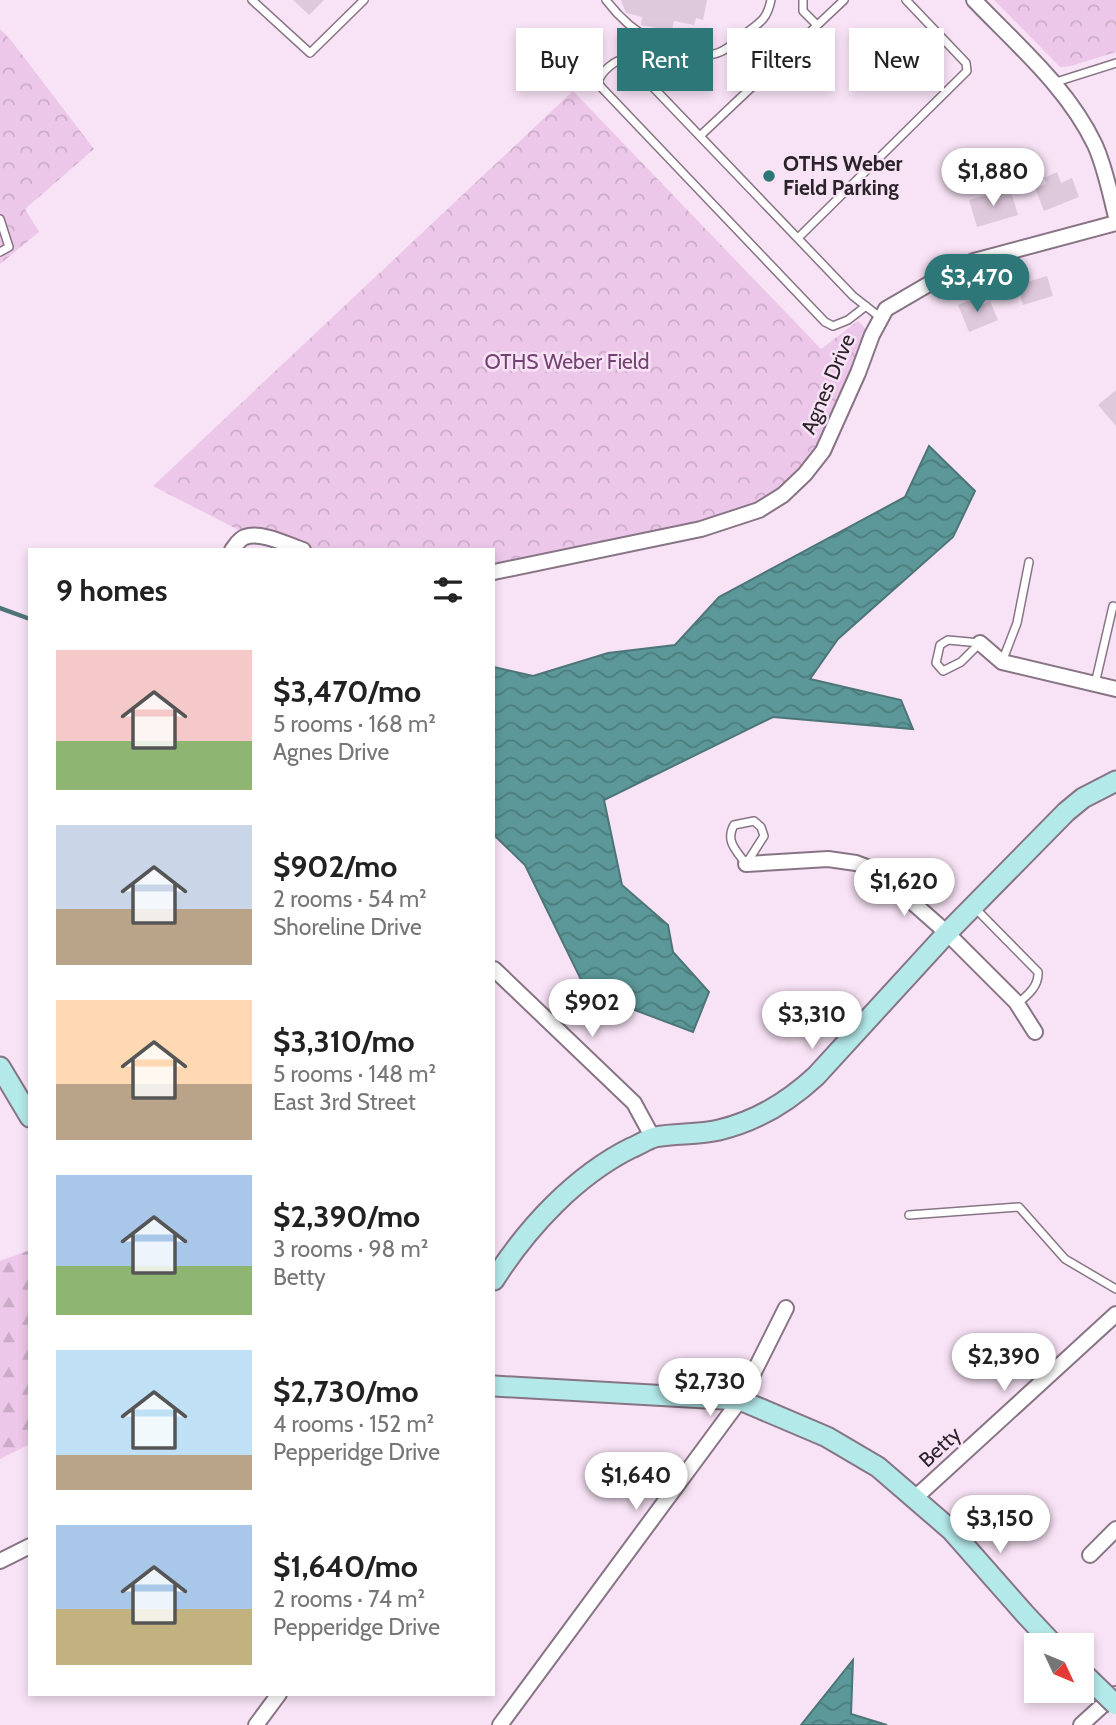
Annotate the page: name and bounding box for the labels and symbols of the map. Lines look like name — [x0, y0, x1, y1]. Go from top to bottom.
pin: $1,880 — [936, 148, 1050, 208]
place label: OTHS Weber Field Parking — [783, 151, 903, 200]
marker: OTHS Weber Field Parking — [761, 168, 777, 184]
pin: $3,470 — [920, 254, 1034, 314]
street label: Agnes Drive — [795, 330, 860, 438]
park label: OTHS Weber Field — [485, 349, 649, 374]
pin: $1,620 — [847, 858, 961, 918]
pin: $902 — [551, 979, 633, 1039]
pin: $3,310 — [755, 992, 869, 1051]
pin: $2,390 — [947, 1334, 1061, 1393]
pin: $2,730 — [653, 1358, 767, 1418]
street label: Betty — [914, 1421, 966, 1472]
pin: $1,640 — [579, 1452, 693, 1512]
pin: $3,150 — [943, 1496, 1057, 1555]
north arrow — [1024, 1633, 1094, 1703]

